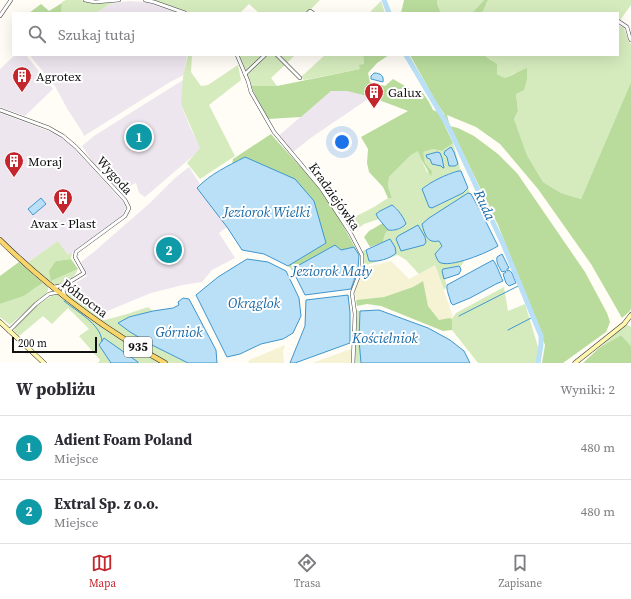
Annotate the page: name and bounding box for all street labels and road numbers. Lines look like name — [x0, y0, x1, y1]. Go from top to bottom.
street label: Wygoda — [93, 153, 137, 198]
street label: Kradziejówka — [305, 159, 364, 234]
street label: Północna — [58, 275, 112, 322]
road number: 935 — [124, 337, 152, 357]

